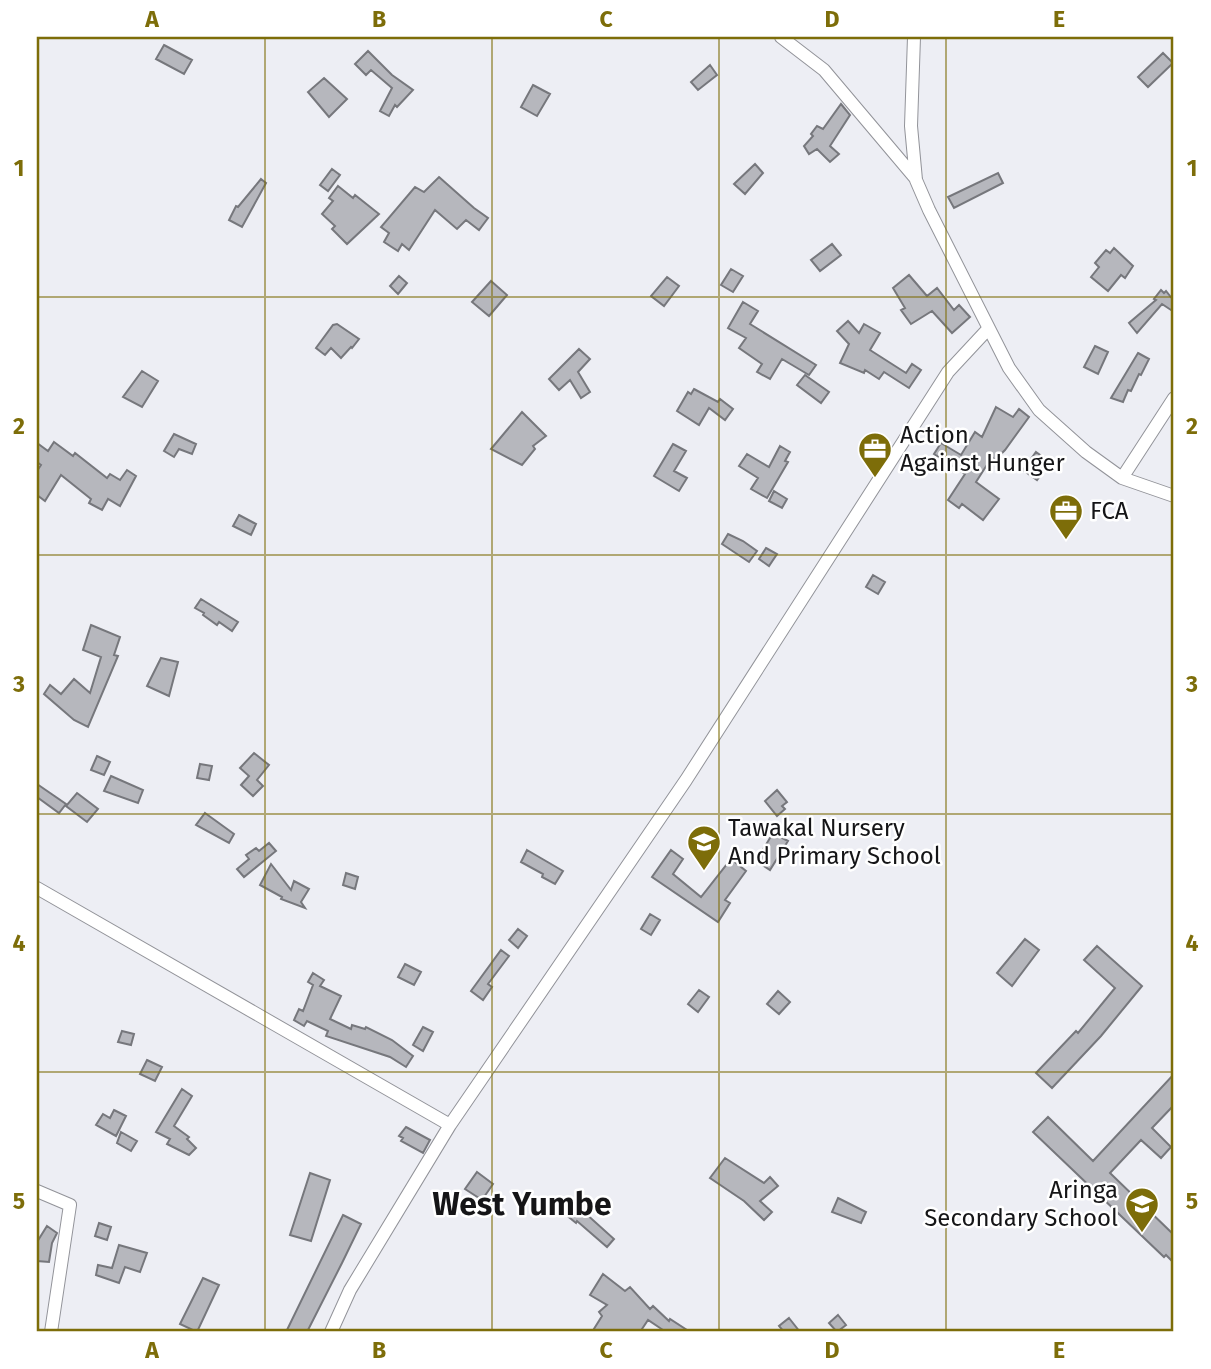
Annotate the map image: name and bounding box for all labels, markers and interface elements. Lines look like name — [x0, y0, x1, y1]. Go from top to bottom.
text: A — [144, 5, 159, 33]
text: B — [372, 5, 386, 33]
text: C — [599, 5, 613, 33]
text: D — [825, 5, 840, 33]
text: E — [1053, 5, 1065, 33]
text: 1 — [14, 154, 24, 182]
text: 1 — [1187, 154, 1197, 182]
text: 2 — [13, 412, 25, 440]
text: 2 — [1186, 412, 1198, 440]
place label: Action Against Hunger — [900, 421, 1065, 477]
office icon: Action Against Hunger — [856, 430, 894, 479]
office icon: FCA — [1047, 492, 1085, 541]
place label: FCA — [1090, 497, 1129, 525]
text: 3 — [12, 670, 25, 698]
text: 3 — [1185, 670, 1198, 698]
place label: Tawakal Nursery And Primary School — [728, 814, 941, 870]
school or university icon: Tawakal Nursery And Primary School — [685, 823, 723, 872]
text: 4 — [13, 929, 26, 957]
text: 4 — [1186, 929, 1199, 957]
place label: Aringa Secondary School — [924, 1176, 1118, 1232]
district label: West Yumbe — [432, 1185, 612, 1223]
school or university icon: Aringa Secondary School — [1123, 1185, 1161, 1234]
text: 5 — [13, 1187, 25, 1215]
text: 5 — [1186, 1187, 1198, 1215]
text: A — [144, 1336, 159, 1364]
text: B — [372, 1336, 386, 1364]
text: C — [599, 1336, 613, 1364]
text: D — [825, 1336, 840, 1364]
text: E — [1053, 1336, 1065, 1364]

